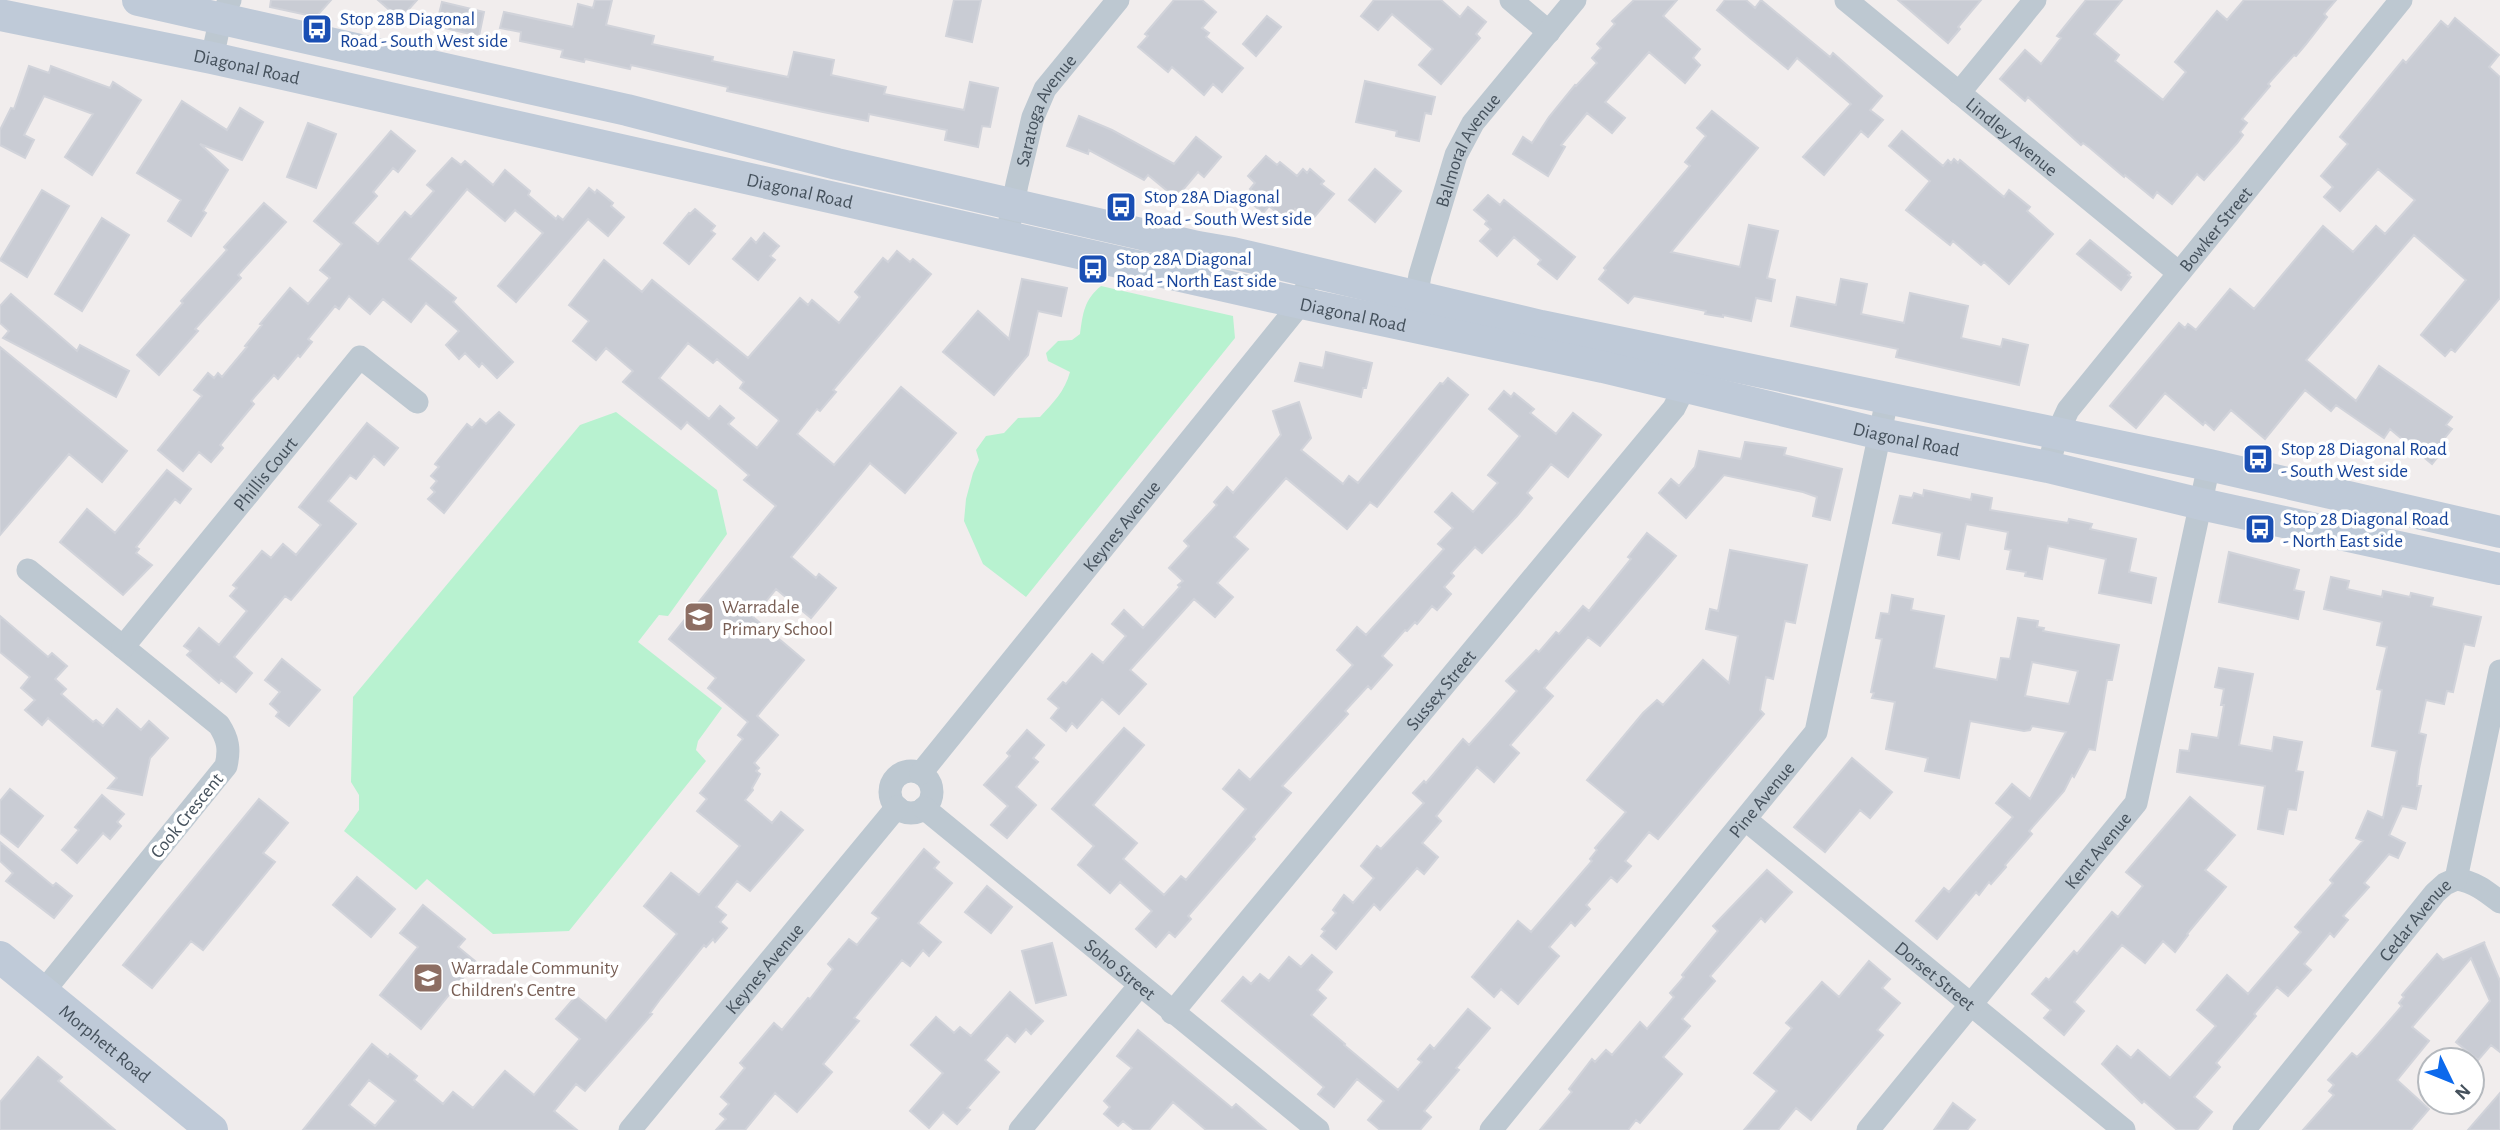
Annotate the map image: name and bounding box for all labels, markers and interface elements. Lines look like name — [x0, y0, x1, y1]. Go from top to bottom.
place label: Stop 28B Diagonal Road - South West side — [340, 10, 508, 51]
bus stop icon: Stop 28B Diagonal Road - South West side — [300, 12, 334, 46]
street label: Diagonal Road — [192, 46, 302, 88]
street label: Saratoga Avenue — [1013, 51, 1080, 169]
street label: Balmoral Avenue — [1433, 90, 1504, 210]
street label: Lindley Avenue — [1962, 95, 2061, 180]
street label: Diagonal Road — [745, 171, 855, 213]
street label: Bowker Street — [2176, 184, 2256, 276]
place label: Stop 28A Diagonal Road - South West side — [1144, 188, 1312, 229]
bus stop icon: Stop 28A Diagonal Road - South West side — [1104, 190, 1138, 224]
place label: Stop 28A Diagonal Road - North East side — [1116, 250, 1277, 291]
bus stop icon: Stop 28A Diagonal Road - North East side — [1076, 252, 1110, 286]
street label: Diagonal Road — [1298, 295, 1408, 336]
street label: Diagonal Road — [1851, 420, 1961, 460]
street label: Phillis Court — [230, 434, 301, 515]
place label: Stop 28 Diagonal Road - South West side — [2281, 440, 2447, 481]
bus stop icon: Stop 28 Diagonal Road - South West side — [2241, 442, 2275, 476]
street label: Keynes Avenue — [1080, 478, 1164, 576]
place label: Stop 28 Diagonal Road - North East side — [2283, 510, 2449, 551]
bus stop icon: Stop 28 Diagonal Road - North East side — [2243, 512, 2277, 546]
place label: Warradale Primary School — [722, 598, 833, 639]
school or university icon: Warradale Primary School — [682, 600, 716, 634]
street label: Sussex Street — [1403, 647, 1480, 734]
street label: Pine Avenue — [1726, 759, 1799, 842]
street label: Cook Crescent — [147, 770, 227, 862]
street label: Kent Avenue — [2062, 809, 2136, 893]
street label: Cedar Avenue — [2376, 875, 2455, 965]
street label: Keynes Avenue — [722, 920, 808, 1018]
street label: Soho Street — [1081, 936, 1159, 1004]
street label: Dorset Street — [1891, 938, 1978, 1015]
place label: Warradale Community Children's Centre — [451, 959, 619, 1000]
school or university icon: Warradale Community Children's Centre — [411, 961, 445, 995]
street label: Morphett Road — [55, 1002, 154, 1087]
north arrow — [2416, 1046, 2486, 1116]
text: N — [2451, 1080, 2474, 1103]

